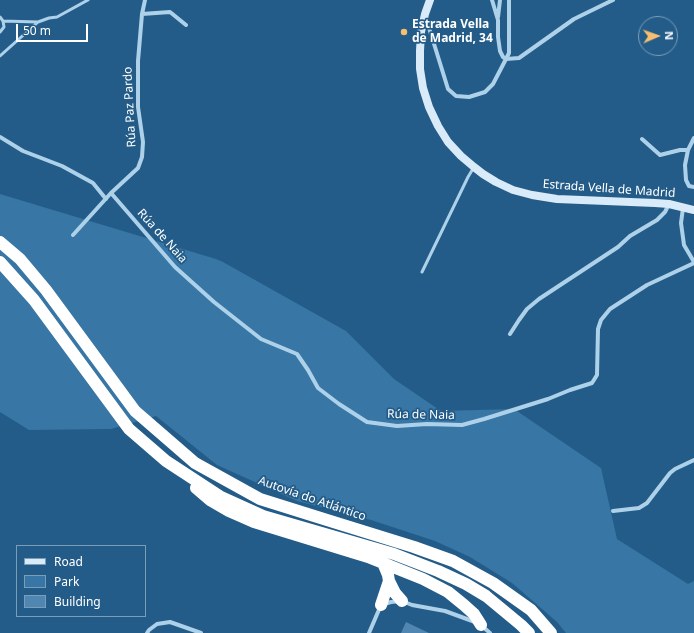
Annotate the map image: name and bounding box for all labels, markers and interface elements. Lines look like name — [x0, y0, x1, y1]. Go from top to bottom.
scale bar — [18, 16, 90, 42]
north arrow — [638, 16, 678, 56]
place label: Estrada Vella de Madrid, 34 — [412, 18, 493, 46]
text: 50 m — [23, 22, 51, 39]
marker: Estrada Vella de Madrid, 34 — [399, 27, 409, 37]
text: N — [662, 31, 677, 40]
street label: Rúa Paz Pardo — [121, 66, 139, 148]
street label: Estrada Vella de Madrid — [542, 177, 676, 201]
street label: Rúa de Naia — [134, 206, 190, 266]
street label: Rúa de Naia — [387, 407, 455, 423]
street label: Autovía do Atlántico — [256, 474, 368, 524]
legend — [16, 545, 146, 617]
text: Road — [54, 553, 83, 570]
text: Park — [54, 573, 79, 590]
text: Building — [54, 593, 101, 610]

